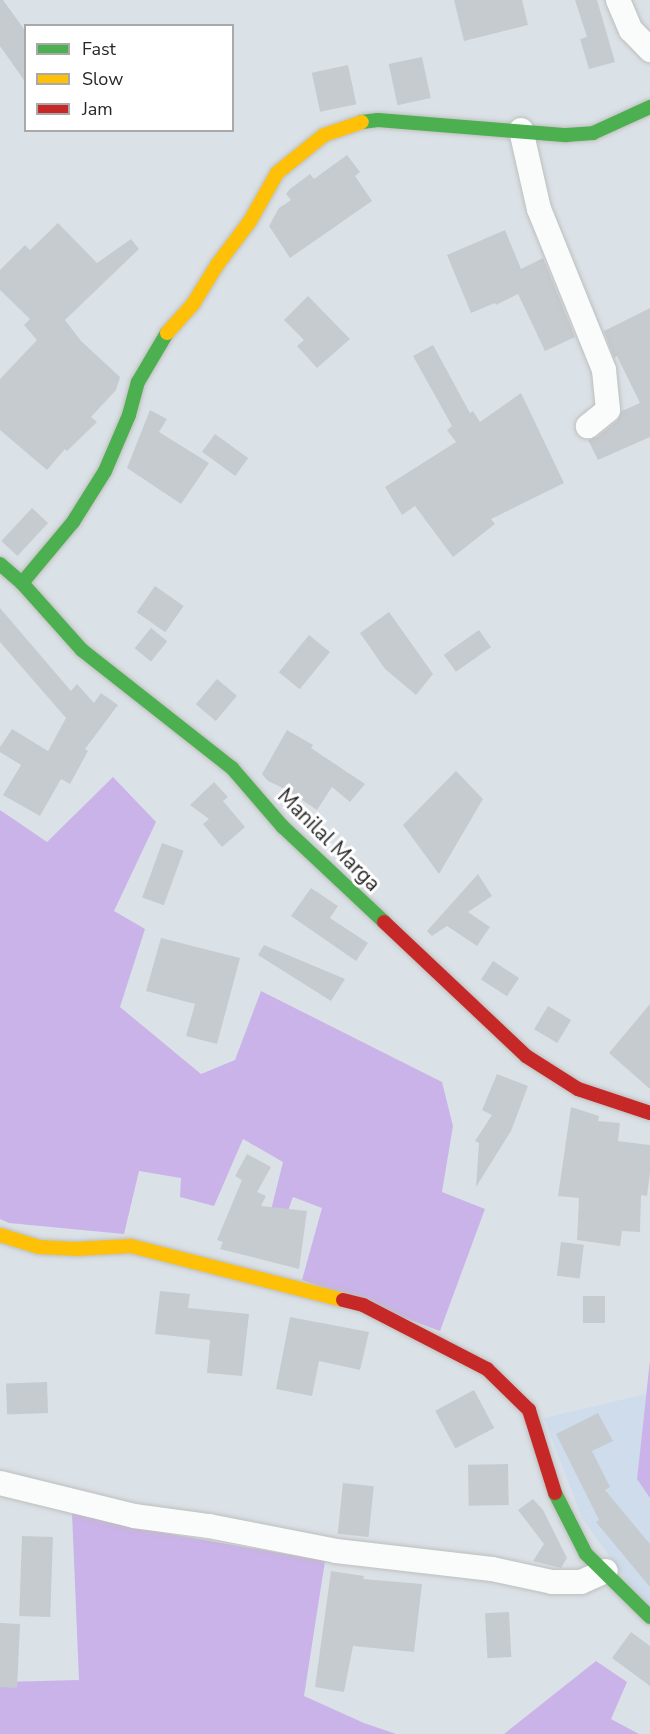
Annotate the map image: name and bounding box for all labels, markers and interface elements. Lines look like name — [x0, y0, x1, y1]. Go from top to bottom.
legend — [24, 24, 234, 132]
text: Fast — [82, 37, 116, 61]
text: Slow — [82, 67, 123, 91]
text: Jam — [82, 97, 113, 121]
street label: Manilal Marga — [272, 783, 386, 897]

